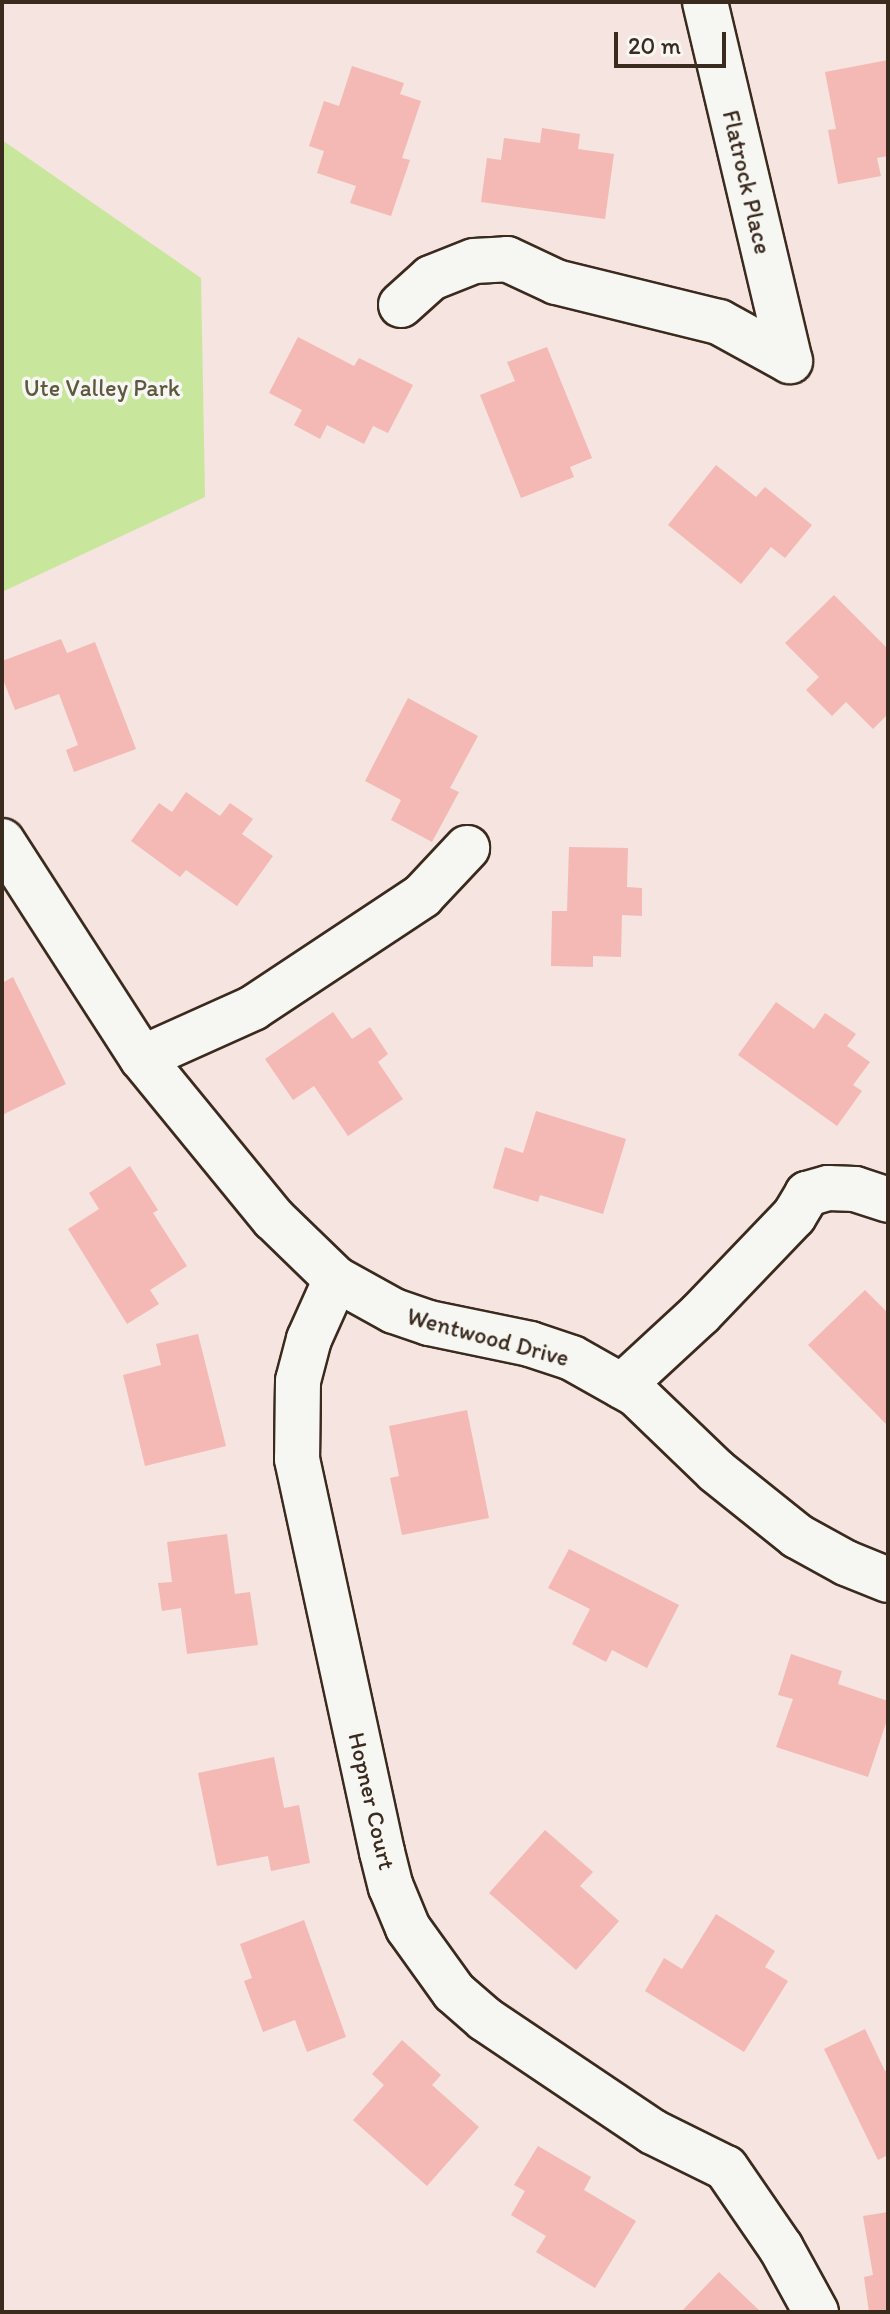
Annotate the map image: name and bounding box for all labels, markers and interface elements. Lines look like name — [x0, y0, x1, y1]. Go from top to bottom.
scale bar — [618, 16, 730, 66]
text: 20 m — [628, 31, 681, 60]
street label: Flatrock Place — [716, 107, 778, 257]
park label: Ute Valley Park — [24, 374, 180, 402]
street label: Wentwood Drive — [404, 1301, 572, 1373]
street label: Hopner Court — [342, 1730, 402, 1872]

